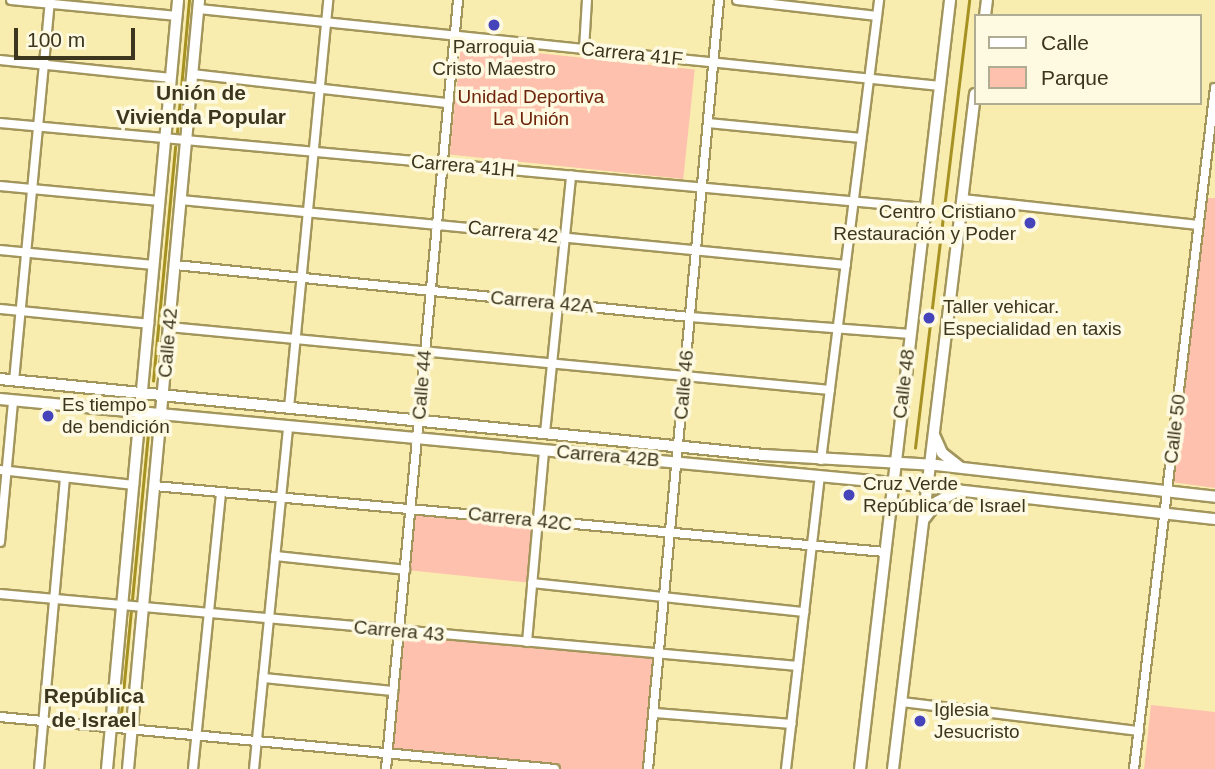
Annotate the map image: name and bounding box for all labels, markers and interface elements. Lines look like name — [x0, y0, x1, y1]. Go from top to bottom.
scale bar — [18, 14, 138, 58]
legend — [974, 14, 1201, 105]
marker: Parroquia Cristo Maestro — [486, 17, 502, 33]
text: 100 m — [27, 28, 85, 51]
text: Calle — [1041, 31, 1089, 54]
place label: Parroquia Cristo Maestro — [432, 36, 556, 80]
street label: Carrera 41F — [580, 37, 684, 71]
text: Parque — [1041, 66, 1109, 89]
district label: Unión de Vivienda Popular — [116, 80, 286, 130]
park label: Unidad Deportiva La Unión — [458, 86, 604, 130]
street label: Carrera 41H — [410, 150, 516, 182]
place label: Centro Cristiano Restauración y Poder — [833, 201, 1016, 245]
marker: Centro Cristiano Restauración y Poder — [1022, 215, 1038, 231]
street label: Carrera 42 — [467, 216, 559, 248]
street label: Carrera 42A — [489, 286, 595, 318]
place label: Taller vehicar. Especialidad en taxis — [943, 296, 1121, 340]
street label: Calle 42 — [154, 307, 182, 379]
marker: Taller vehicar. Especialidad en taxis — [921, 310, 937, 326]
street label: Calle 48 — [888, 348, 920, 420]
street label: Calle 44 — [408, 349, 436, 421]
street label: Calle 46 — [670, 349, 698, 421]
street label: Calle 50 — [1159, 393, 1191, 465]
place label: Es tiempo de bendición — [62, 394, 170, 438]
marker: Es tiempo de bendición — [40, 408, 56, 424]
street label: Carrera 42B — [555, 440, 661, 472]
place label: Cruz Verde República de Israel — [863, 473, 1026, 517]
marker: Cruz Verde República de Israel — [841, 487, 857, 503]
street label: Carrera 42C — [467, 502, 573, 536]
street label: Carrera 43 — [353, 616, 445, 646]
district label: República de Israel — [44, 683, 144, 733]
place label: Iglesia Jesucristo — [934, 699, 1020, 743]
marker: Iglesia Jesucristo — [912, 713, 928, 729]

